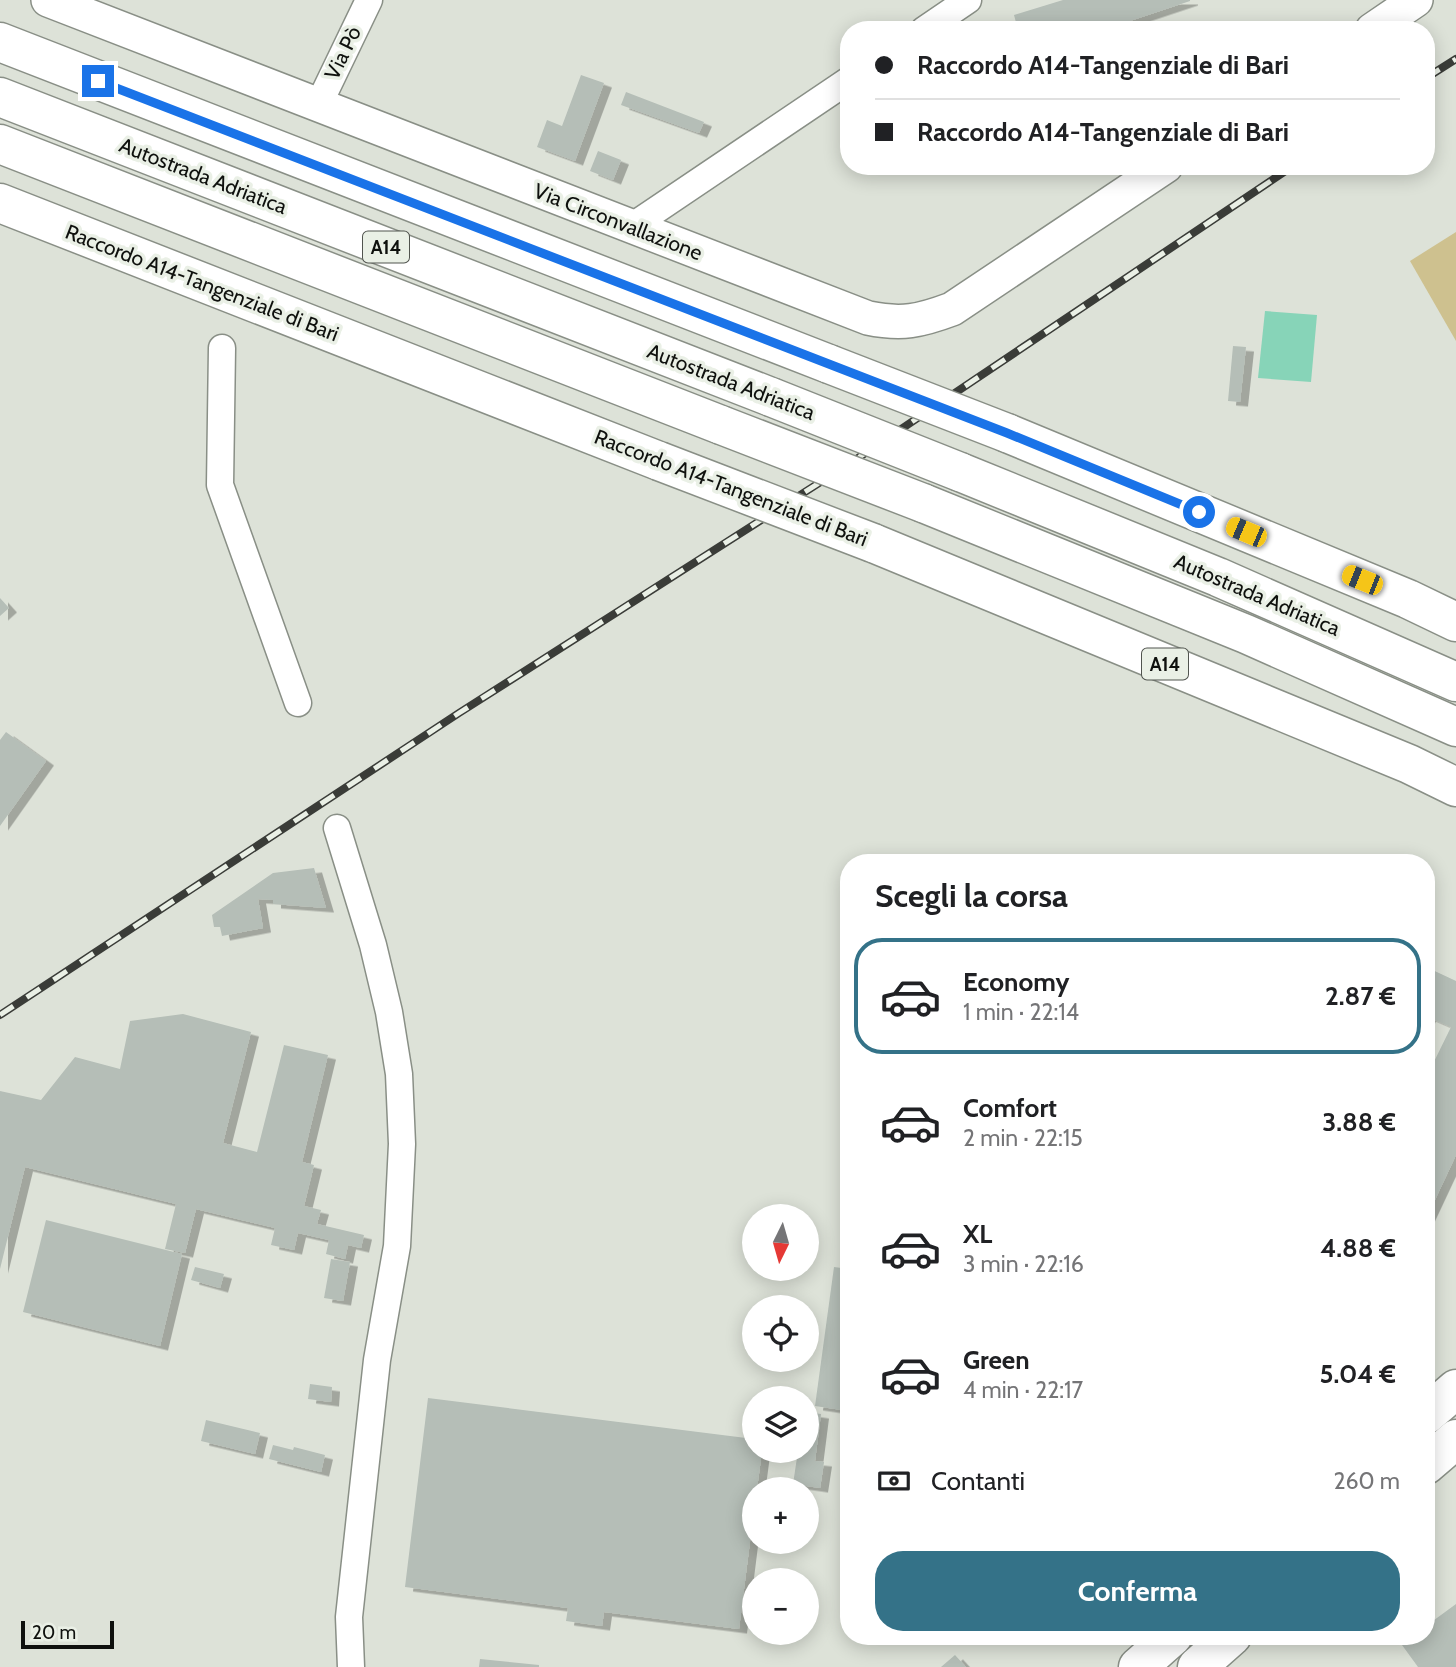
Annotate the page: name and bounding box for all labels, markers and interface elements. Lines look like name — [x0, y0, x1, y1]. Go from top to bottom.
street label: Via Pò — [319, 22, 366, 84]
text: Raccordo A14-Tangenziale di Bari — [917, 49, 1289, 81]
route end — [82, 65, 114, 97]
text: Raccordo A14-Tangenziale di Bari — [917, 116, 1289, 148]
street label: Autostrada Adriatica — [116, 132, 291, 219]
street label: Via Circonvallazione — [530, 178, 706, 265]
street label: Raccordo A14-Tangenziale di Bari — [62, 219, 342, 346]
road number: A14 — [363, 232, 409, 262]
street label: Autostrada Adriatica — [644, 338, 819, 425]
street label: Raccordo A14-Tangenziale di Bari — [591, 424, 871, 551]
route start — [1183, 496, 1215, 528]
car — [1223, 514, 1270, 550]
street label: Autostrada Adriatica — [1171, 548, 1344, 641]
car — [1339, 562, 1386, 598]
road number: A14 — [1142, 649, 1188, 680]
text: Scegli la corsa — [875, 876, 1068, 915]
icon: car — [879, 965, 942, 1028]
text: Economy — [963, 966, 1069, 998]
text: 2.87 € — [1325, 980, 1396, 1012]
text: 1 min · 22:14 — [963, 998, 1079, 1026]
icon: car — [879, 1091, 942, 1154]
text: Comfort — [963, 1092, 1057, 1124]
text: 3.88 € — [1322, 1106, 1396, 1138]
text: 2 min · 22:15 — [963, 1124, 1083, 1152]
north arrow — [742, 1204, 819, 1281]
map controls — [742, 1204, 819, 1645]
icon: car — [879, 1217, 942, 1280]
text: XL — [963, 1218, 992, 1250]
text: 4.88 € — [1320, 1232, 1396, 1264]
text: 3 min · 22:16 — [963, 1250, 1084, 1278]
button: locate — [742, 1295, 819, 1372]
icon: car — [879, 1343, 942, 1406]
text: Green — [963, 1344, 1030, 1376]
text: 5.04 € — [1319, 1358, 1396, 1390]
text: 4 min · 22:17 — [963, 1376, 1083, 1404]
button: layers — [742, 1386, 819, 1463]
icon: cash — [875, 1462, 913, 1500]
text: Contanti — [931, 1465, 1025, 1497]
text: 260 m — [1333, 1467, 1400, 1495]
button: + — [742, 1477, 819, 1554]
button: Conferma — [875, 1551, 1400, 1631]
button: − — [742, 1568, 819, 1645]
scale bar — [21, 1618, 114, 1650]
text: 20 m — [32, 1621, 76, 1644]

